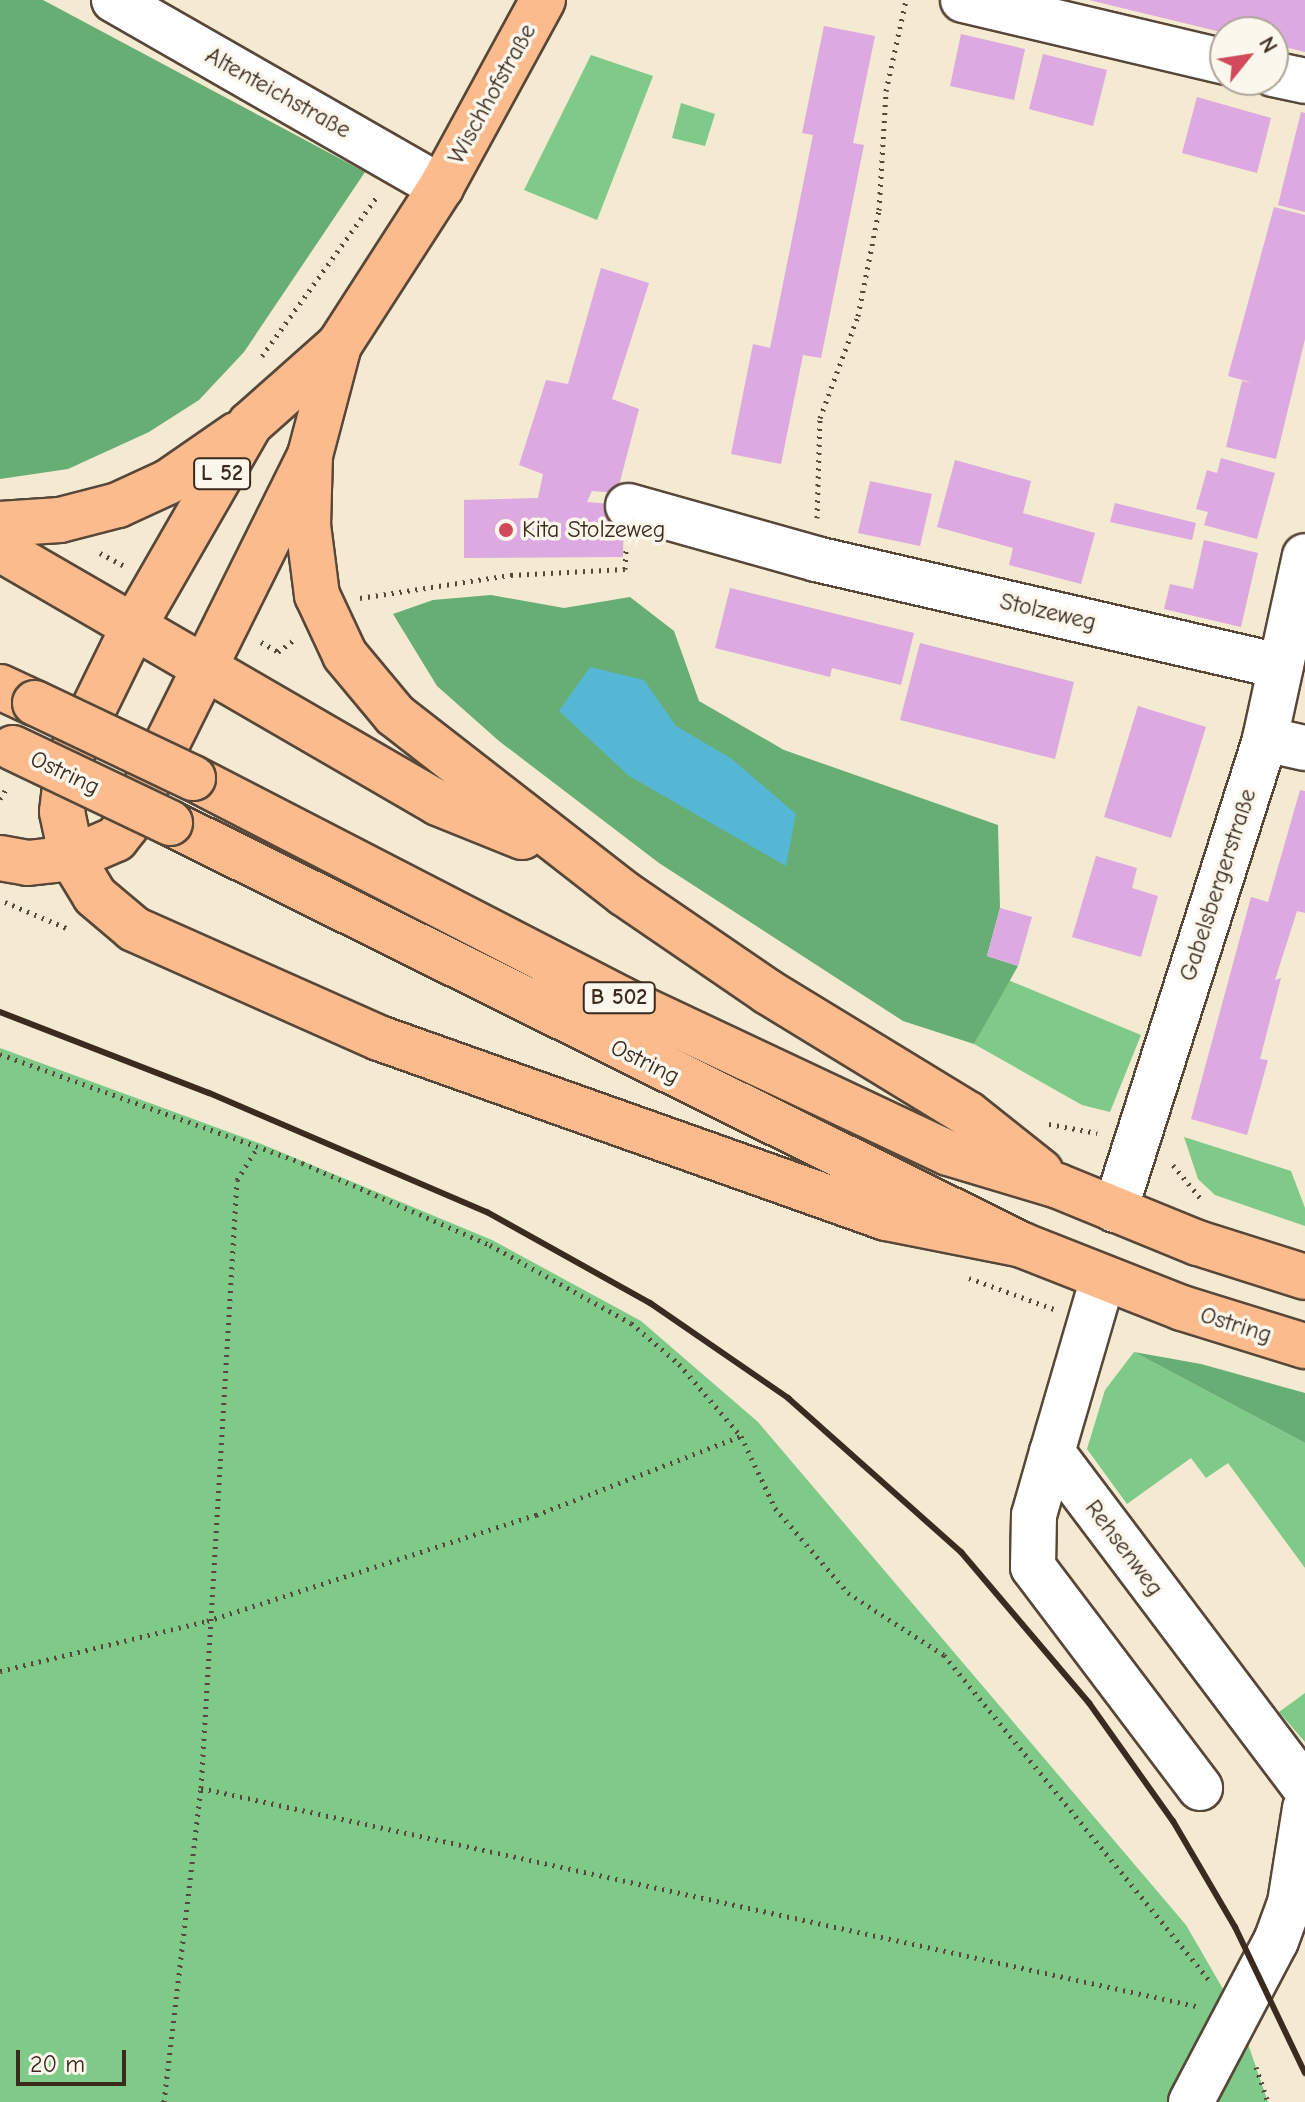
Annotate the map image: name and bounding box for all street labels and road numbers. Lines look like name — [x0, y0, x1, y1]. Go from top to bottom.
street label: Wischhofstraße — [442, 19, 542, 169]
street label: Altenteichstraße — [200, 41, 356, 145]
road number: L 52 — [192, 456, 252, 492]
street label: Stolzeweg — [997, 587, 1099, 637]
street label: Ostring — [26, 744, 104, 802]
street label: Gabelsbergerstraße — [1173, 785, 1263, 985]
road number: B 502 — [581, 980, 657, 1016]
street label: Ostring — [606, 1033, 684, 1091]
street label: Ostring — [1197, 1301, 1275, 1349]
street label: Rehsenweg — [1079, 1494, 1169, 1602]

